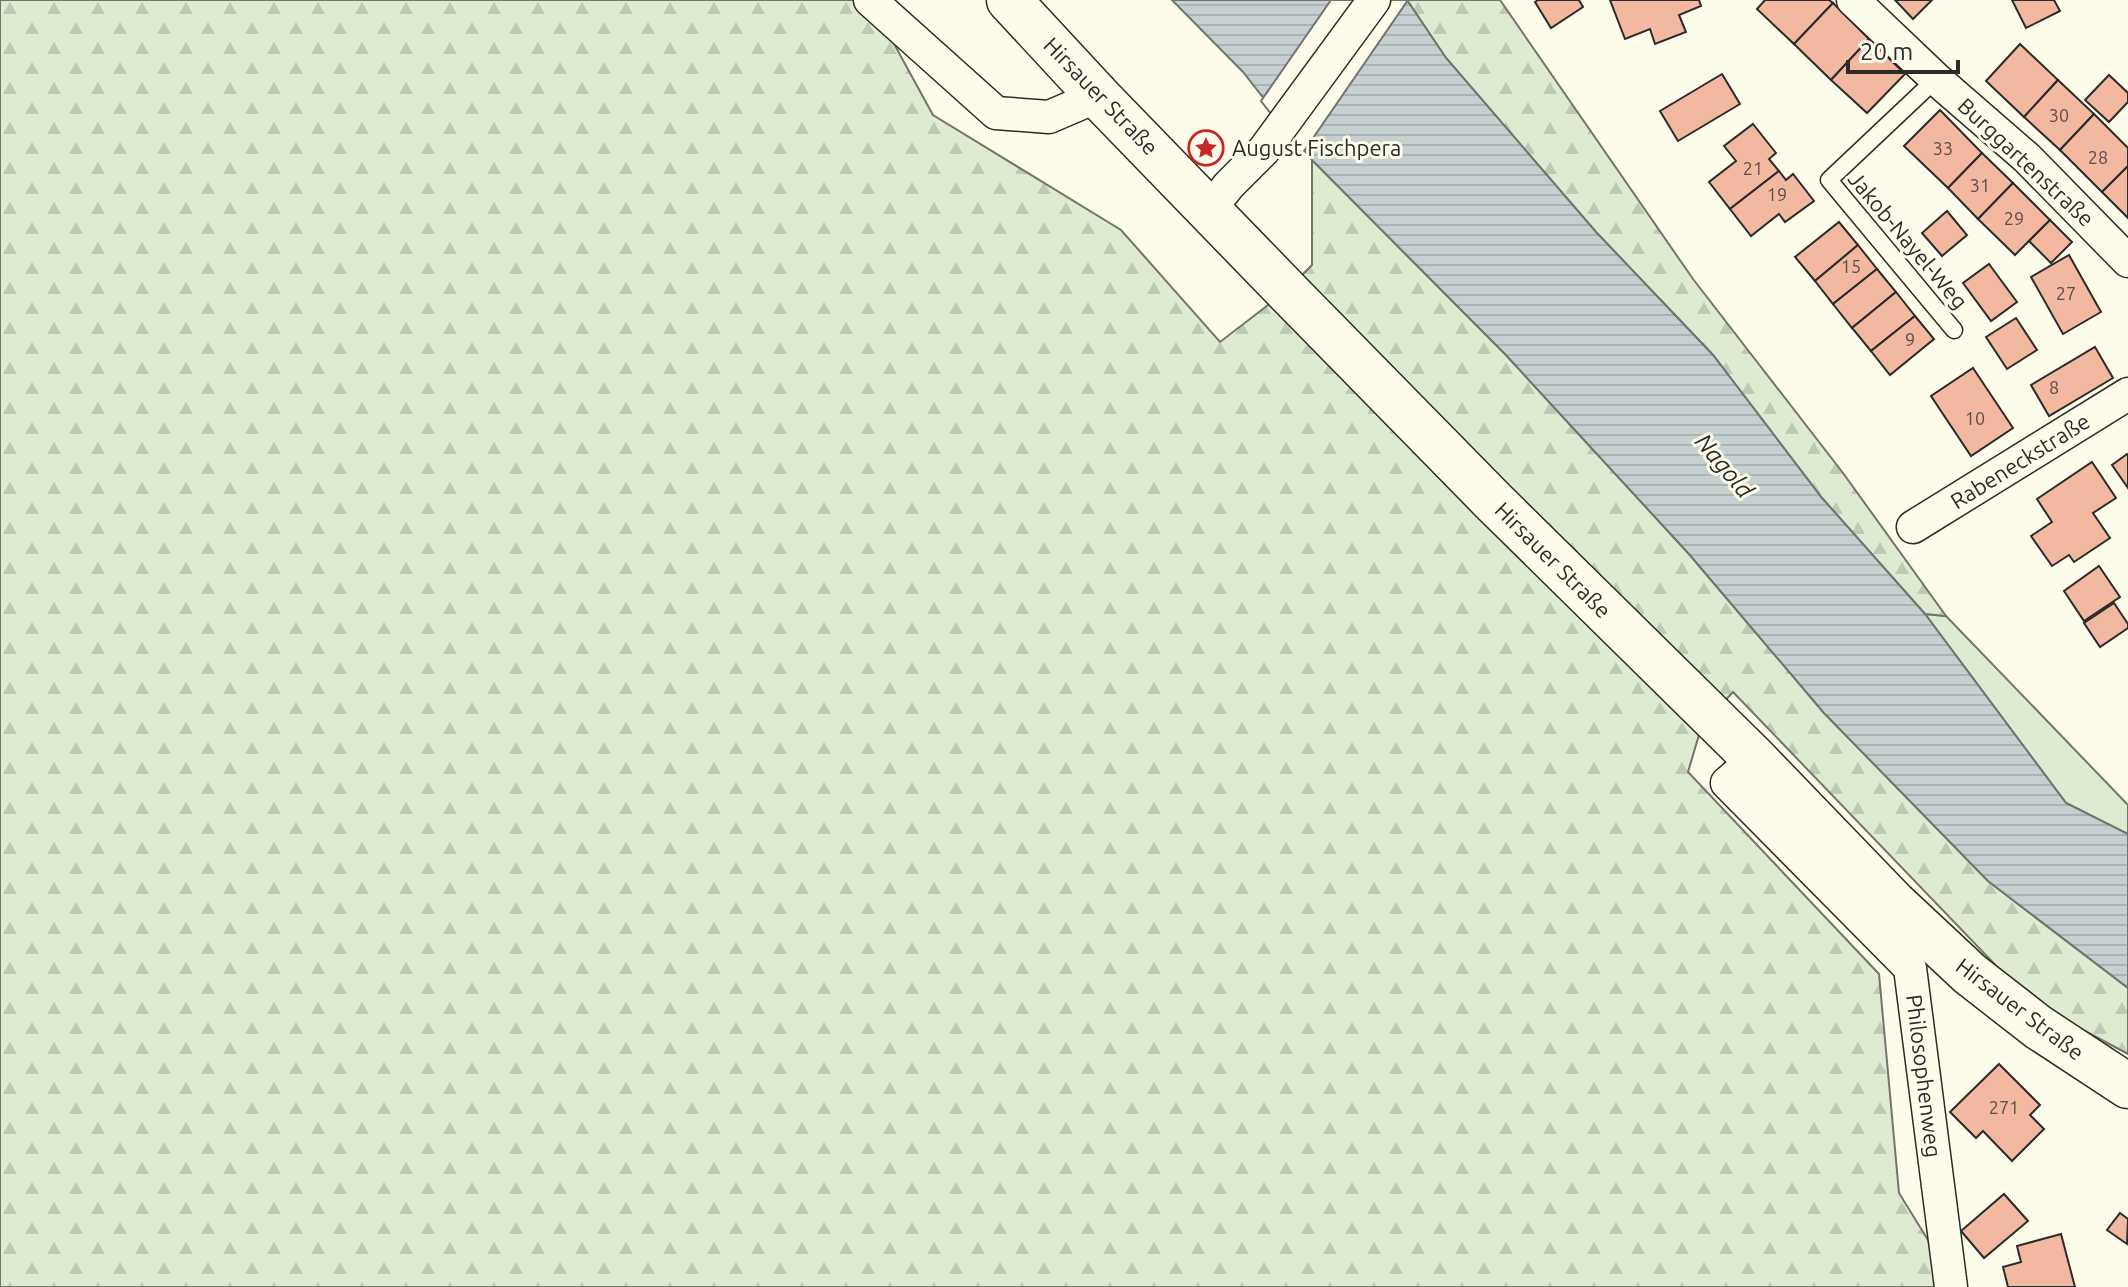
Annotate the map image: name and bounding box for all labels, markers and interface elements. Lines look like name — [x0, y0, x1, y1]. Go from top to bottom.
scale bar — [1848, 24, 1958, 74]
street label: Hirsauer Straße — [1039, 32, 1164, 159]
text: 20 m — [1860, 38, 1913, 65]
street label: Burggartenstraße — [1953, 92, 2099, 231]
house number: 30 — [2049, 105, 2069, 125]
place icon: August Fischpera — [1187, 129, 1225, 167]
place label: August Fischpera — [1232, 135, 1401, 160]
house number: 33 — [1933, 138, 1953, 158]
house number: 28 — [2088, 147, 2108, 167]
house number: 21 — [1743, 158, 1763, 178]
street label: Jakob-Nayel-Weg — [1844, 166, 1973, 313]
house number: 31 — [1970, 175, 1990, 195]
house number: 19 — [1767, 184, 1787, 204]
house number: 29 — [2004, 208, 2024, 228]
house number: 15 — [1841, 256, 1861, 276]
house number: 27 — [2056, 283, 2076, 303]
house number: 9 — [1905, 329, 1915, 349]
house number: 8 — [2049, 377, 2059, 397]
street label: Rabeneckstraße — [1946, 408, 2094, 513]
house number: 10 — [1965, 408, 1985, 428]
water label: Nagold — [1690, 428, 1759, 504]
street label: Hirsauer Straße — [1490, 497, 1616, 623]
street label: Hirsauer Straße — [1952, 953, 2089, 1065]
street label: Philosophenweg — [1902, 993, 1947, 1159]
house number: 271 — [1989, 1097, 2019, 1117]

